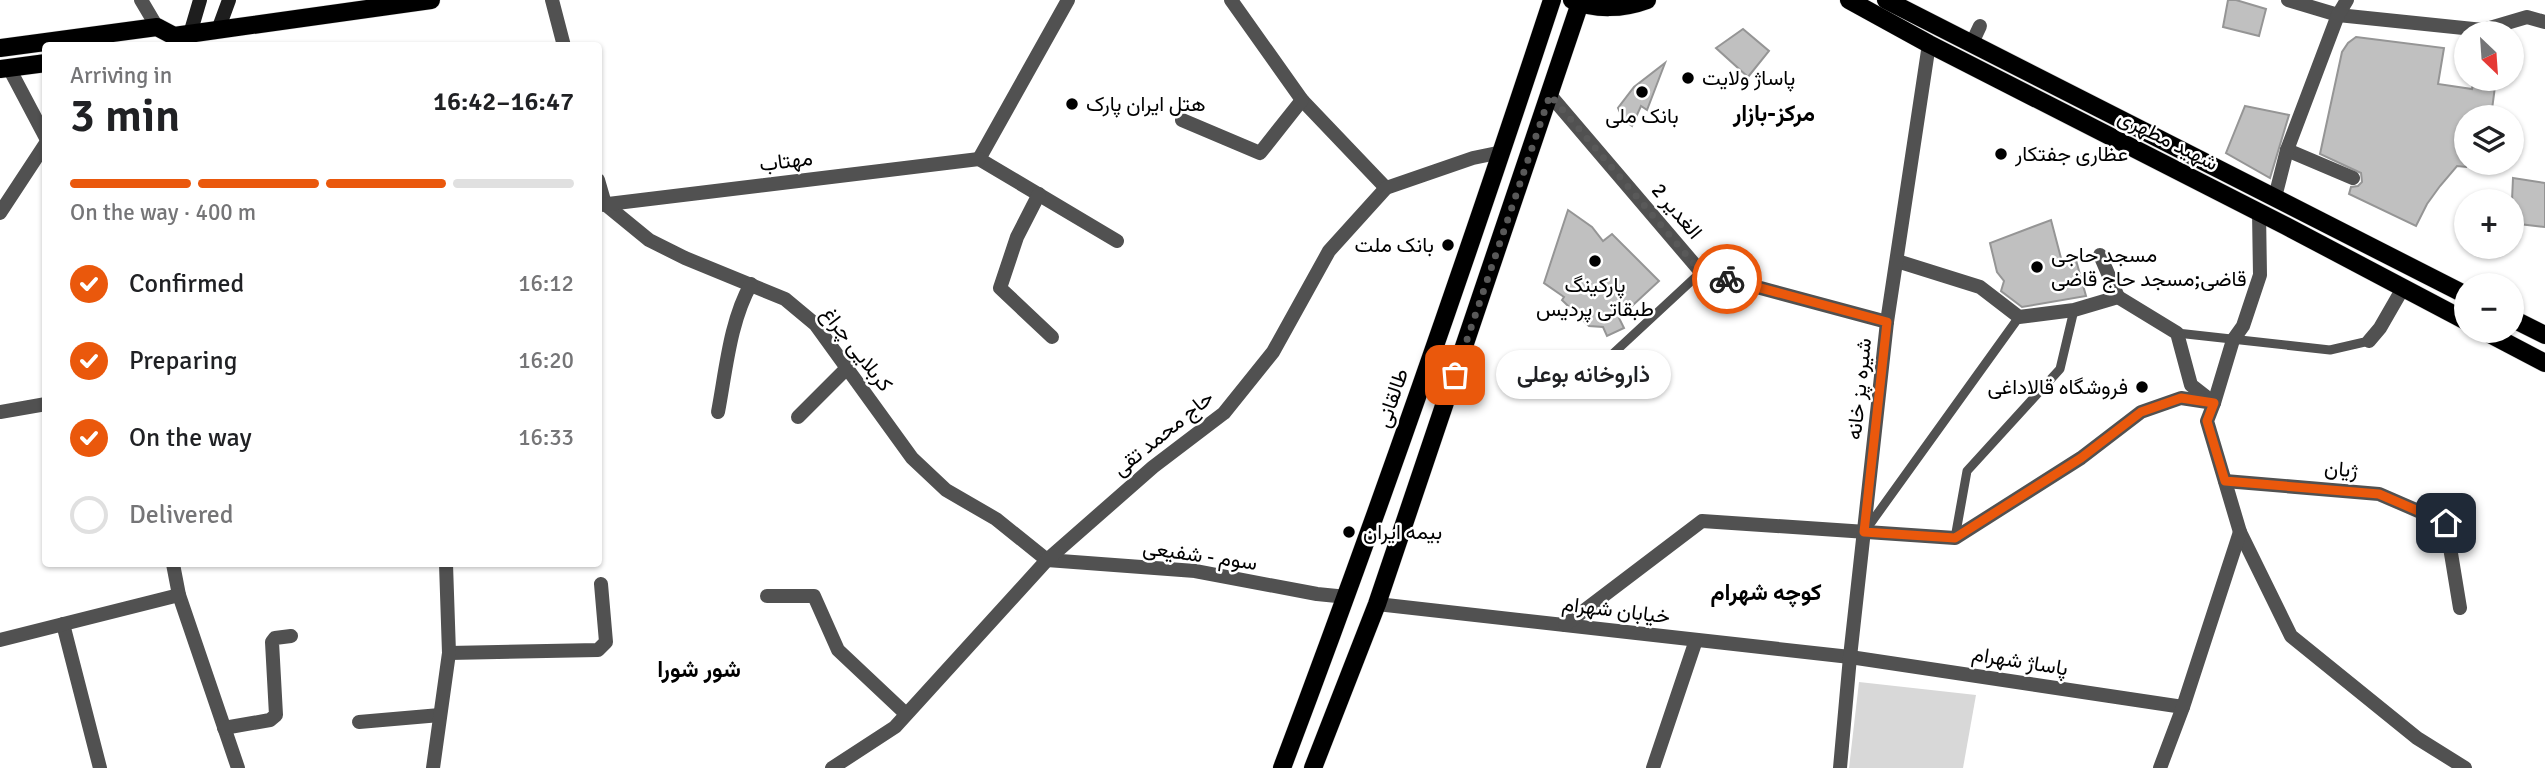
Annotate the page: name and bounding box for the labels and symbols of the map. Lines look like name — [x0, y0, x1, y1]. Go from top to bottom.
north arrow — [2454, 21, 2524, 91]
place label: پاساژ ولایت — [1702, 65, 1795, 92]
marker: پاساژ ولایت — [1680, 70, 1696, 86]
marker: بانک ملی — [1634, 84, 1650, 100]
place label: هتل ایران پارک — [1086, 91, 1206, 118]
marker: هتل ایران پارک — [1064, 96, 1080, 112]
district label: مرکز-بازار — [1732, 99, 1815, 128]
place label: بانک ملی — [1605, 103, 1679, 129]
street label: شهید مطهری — [2113, 104, 2223, 176]
place label: عظاری جفتکار — [2014, 141, 2128, 167]
street label: مهتاب — [758, 145, 814, 177]
marker: عظاری جفتکار — [1993, 146, 2009, 162]
street label: 2 الغدیر — [1646, 178, 1708, 244]
place label: بانک ملت — [1355, 232, 1434, 258]
marker: بانک ملت — [1440, 237, 1456, 253]
place label: مسجد حاجی قاضی;مسجد حاج قاضی — [2051, 242, 2247, 293]
courier — [1692, 244, 1762, 314]
marker: پارکینگ طبقاتی پردیس — [1587, 253, 1603, 269]
marker: مسجد حاجی قاضی;مسجد حاج قاضی — [2029, 259, 2045, 275]
place label: پارکینگ طبقاتی پردیس — [1536, 272, 1654, 323]
street label: کربلایی چراغ — [815, 301, 898, 397]
street label: شیره پز خانه — [1841, 337, 1878, 441]
pin — [1425, 345, 1485, 405]
callout: ذاروخانه بوعلی — [1497, 350, 1672, 400]
street label: طالقانی — [1370, 365, 1414, 431]
place label: فروشگاه قالاداغی — [1988, 374, 2128, 400]
marker: فروشگاه قالاداغی — [2134, 379, 2150, 395]
street label: حاج محمد تقی — [1107, 384, 1219, 482]
street label: ژیان — [2323, 455, 2360, 483]
pin — [2416, 493, 2476, 553]
place label: بیمه ایران — [1363, 519, 1442, 545]
marker: بیمه ایران — [1341, 524, 1357, 540]
street label: سوم - شفیعی — [1141, 534, 1259, 577]
district label: کوچه شهرام — [1710, 578, 1822, 608]
street label: خیابان شهرام — [1560, 590, 1672, 631]
street label: پاساژ شهرام — [1970, 641, 2070, 682]
district label: شور شورا — [657, 655, 741, 684]

